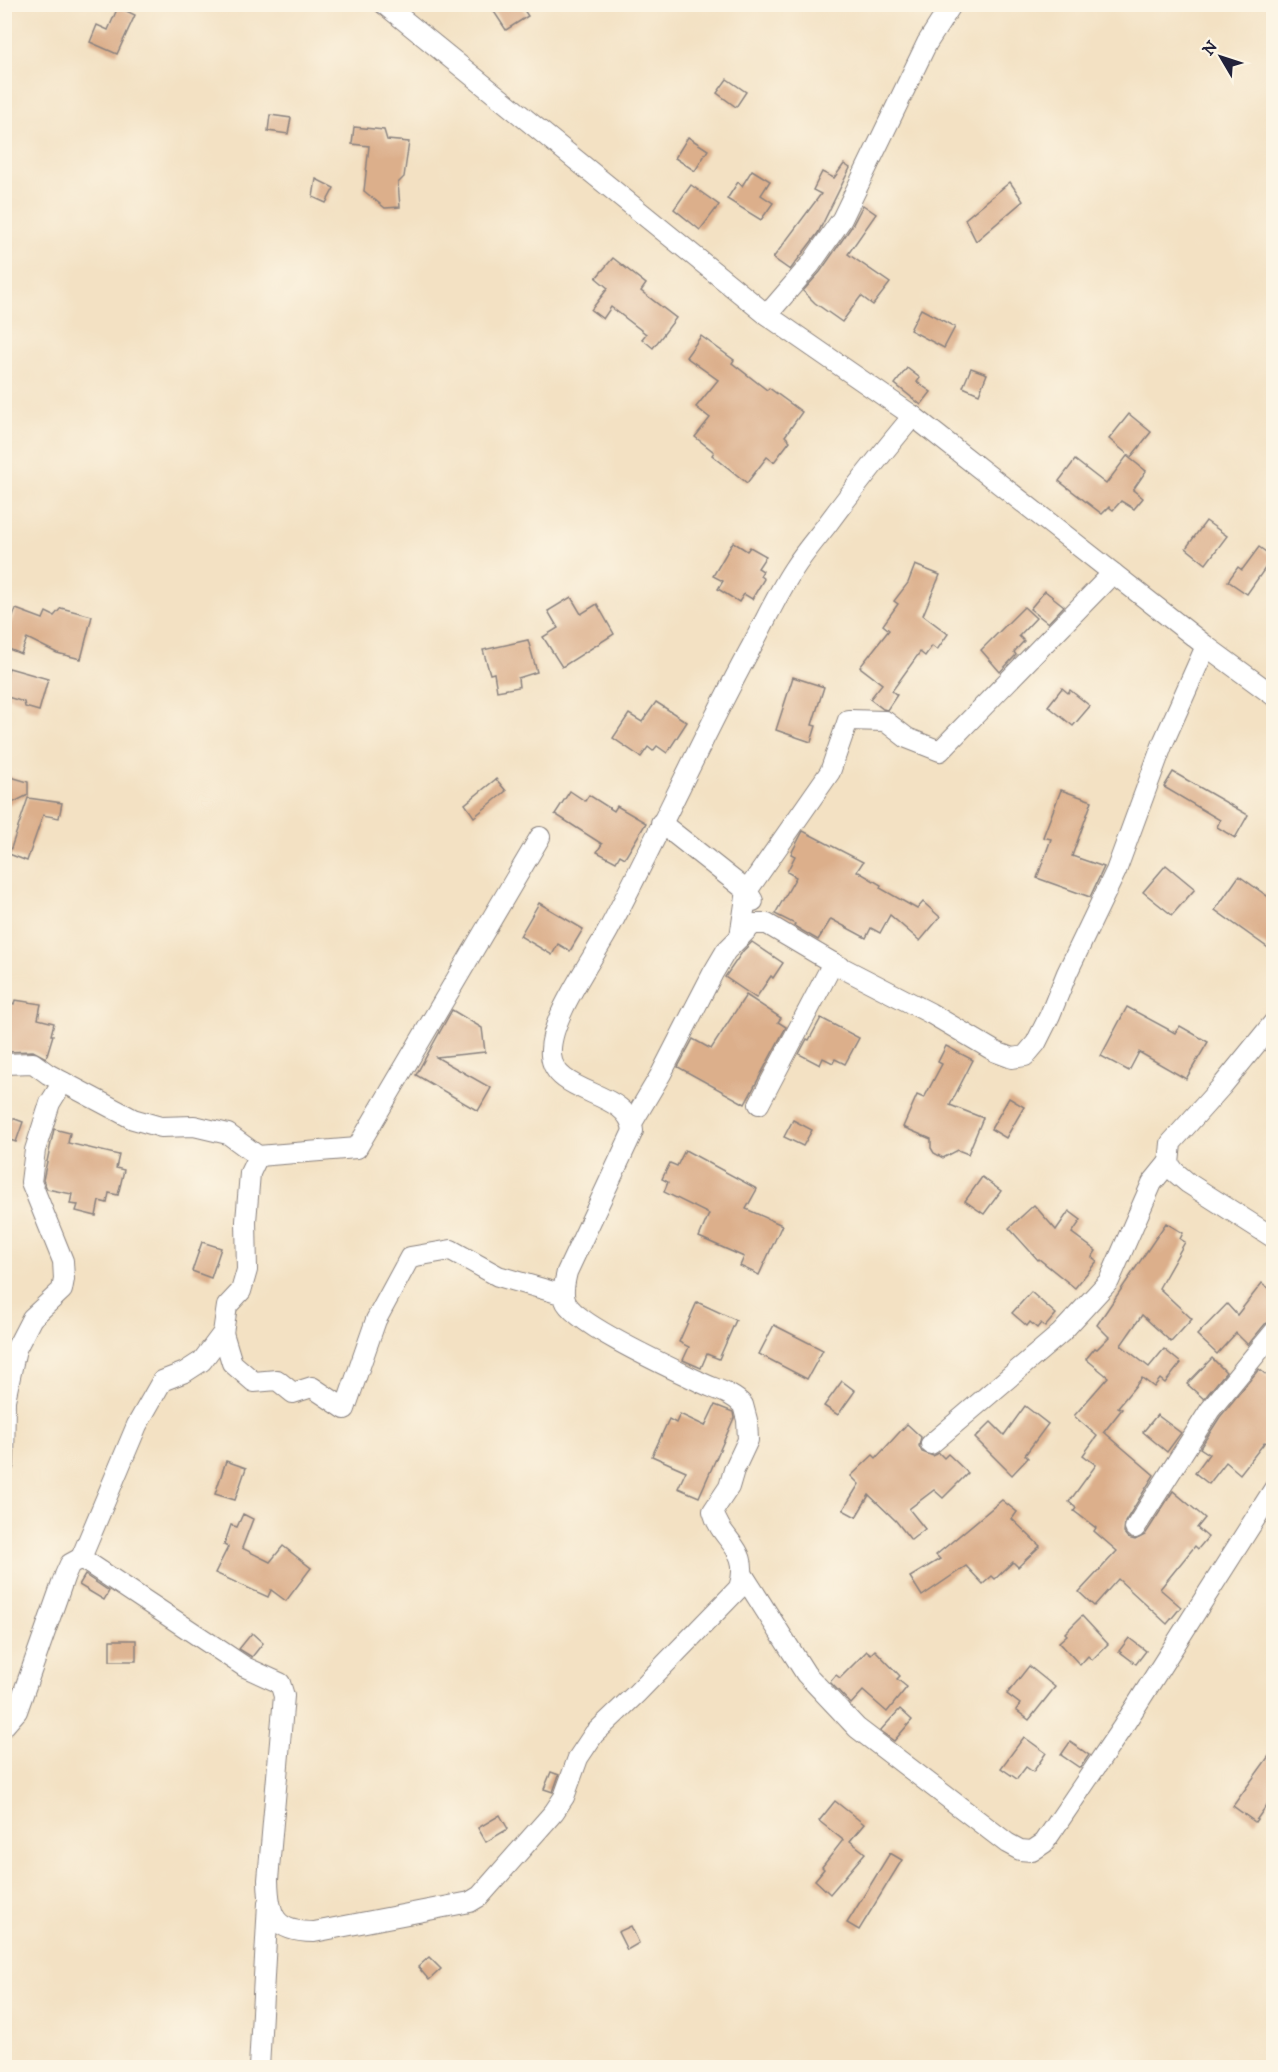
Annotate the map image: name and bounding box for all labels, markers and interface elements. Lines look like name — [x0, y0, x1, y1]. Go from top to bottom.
north arrow — [1191, 27, 1251, 87]
text: N — [1198, 37, 1222, 60]

